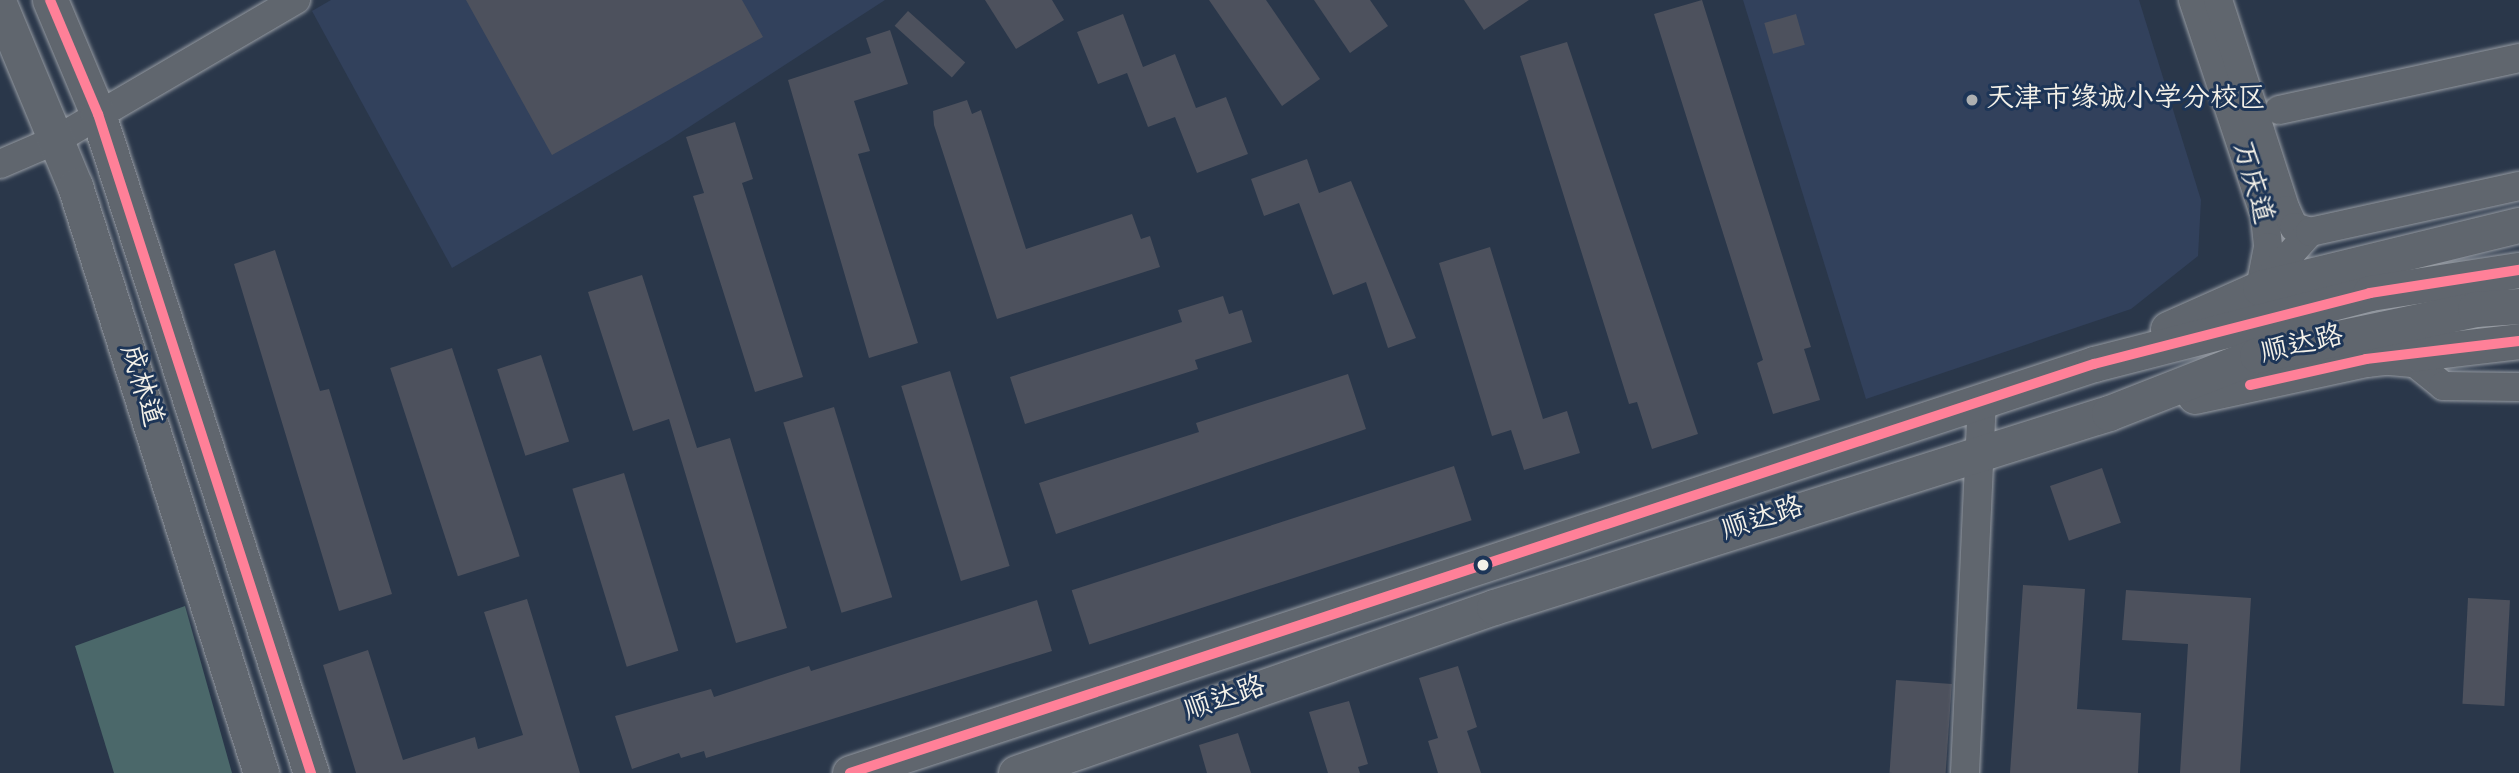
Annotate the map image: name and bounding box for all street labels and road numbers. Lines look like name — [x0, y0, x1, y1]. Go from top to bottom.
street label: 万庆道 — [2223, 138, 2279, 228]
street label: 顺达路 — [2257, 320, 2347, 372]
street label: 成林道 — [112, 341, 168, 431]
street label: 顺达路 — [1718, 491, 1808, 549]
street label: 顺达路 — [1180, 670, 1270, 730]

